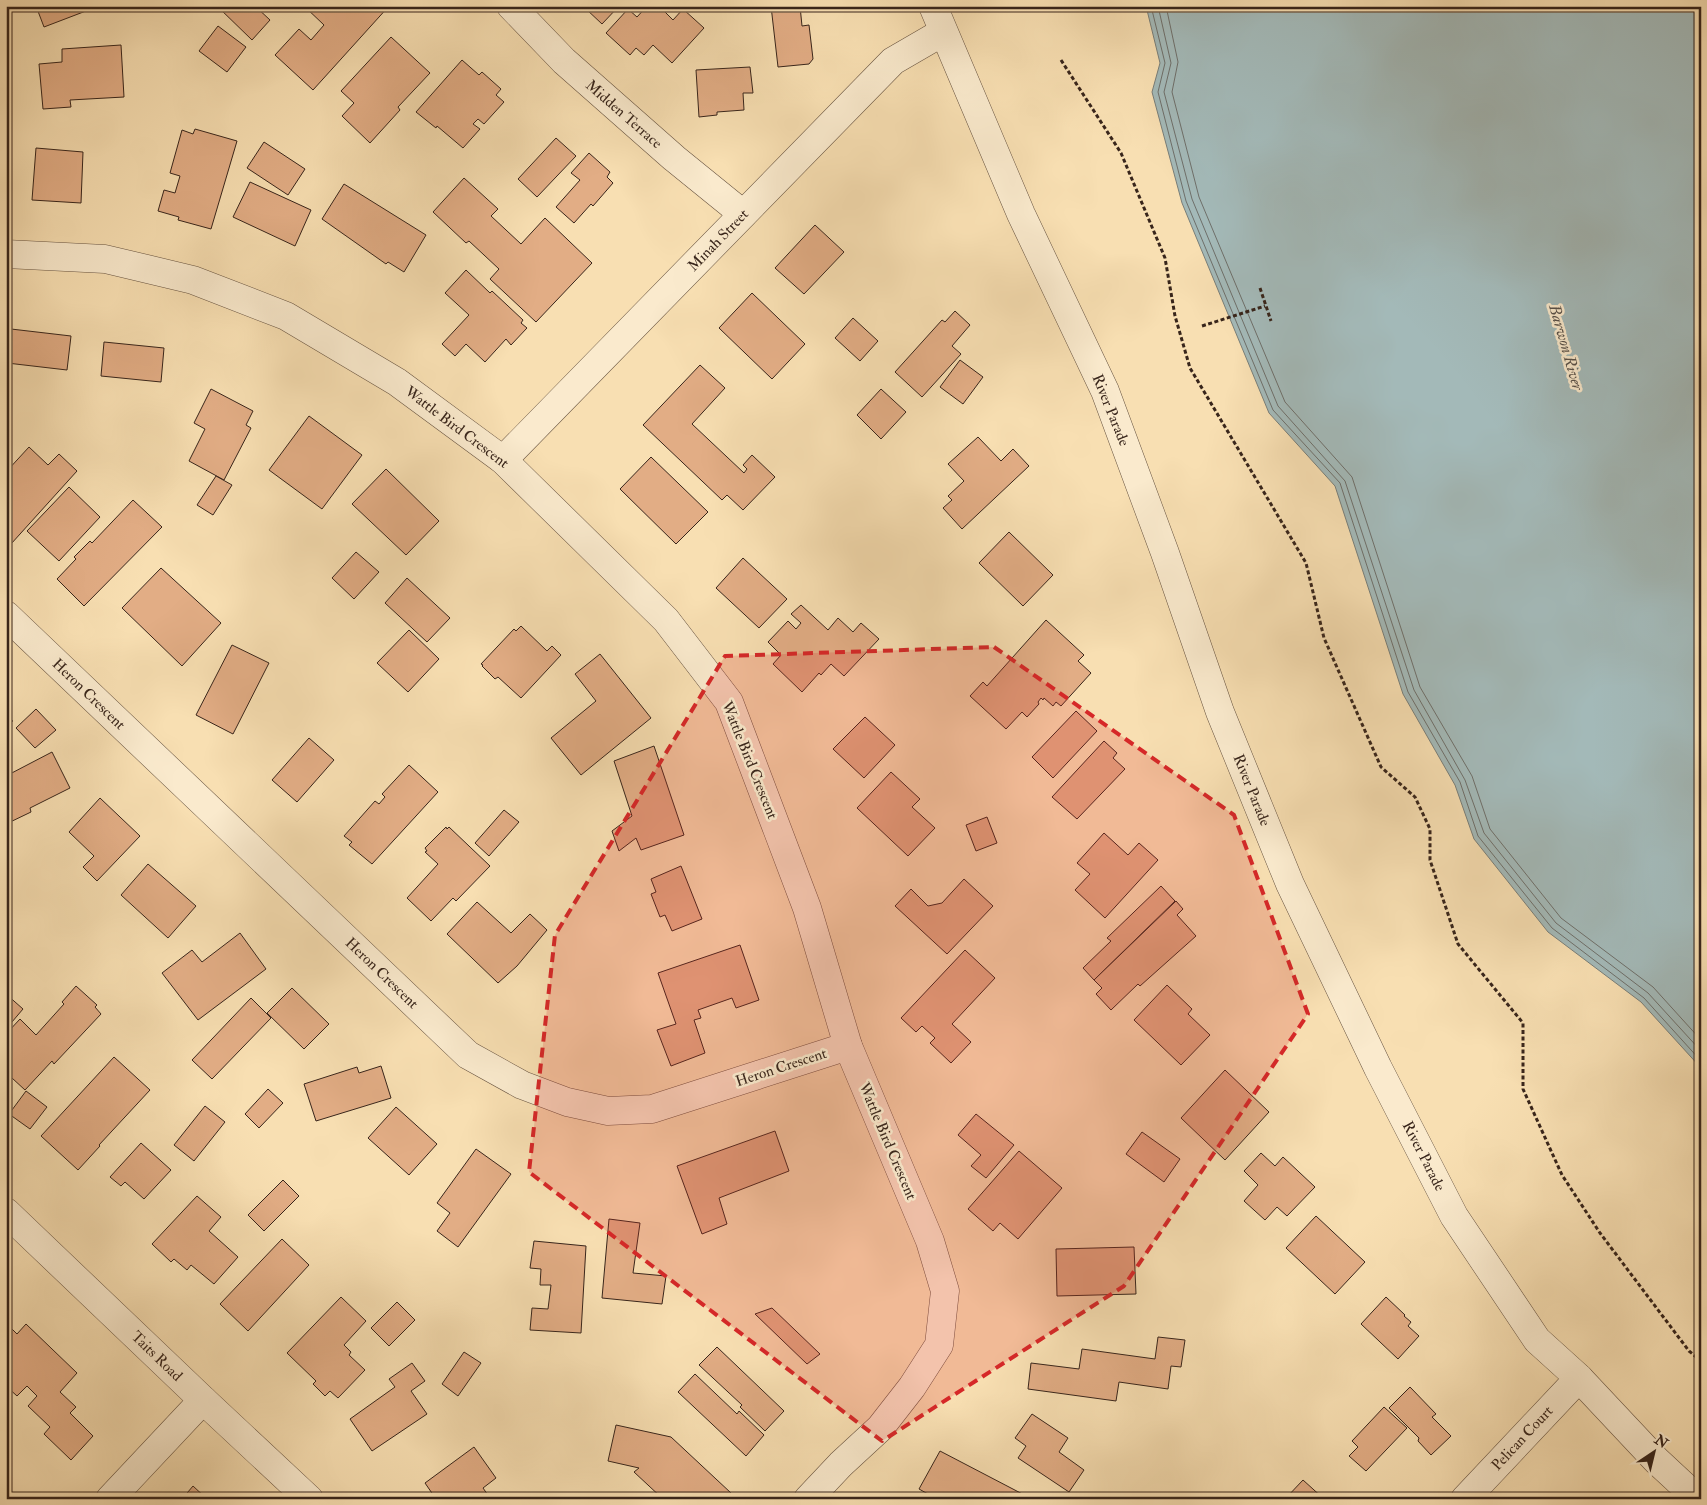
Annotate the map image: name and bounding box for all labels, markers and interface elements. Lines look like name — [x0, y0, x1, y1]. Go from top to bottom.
street label: Midden Terrace — [581, 76, 666, 153]
street label: Minah Street — [684, 205, 753, 276]
water label: Barwon River — [1544, 301, 1588, 393]
street label: River Parade — [1087, 371, 1134, 449]
street label: Wattle Bird Crescent — [400, 381, 513, 473]
street label: Heron Crescent — [48, 655, 129, 734]
street label: Wattle Bird Crescent — [717, 698, 782, 822]
street label: River Parade — [1228, 751, 1275, 829]
street label: Heron Crescent — [341, 934, 422, 1013]
street label: Heron Crescent — [733, 1044, 829, 1091]
street label: Wattle Bird Crescent — [854, 1079, 921, 1203]
street label: River Parade — [1398, 1118, 1449, 1194]
street label: Taits Road — [127, 1327, 187, 1386]
street label: Pelican Court — [1487, 1402, 1557, 1475]
north arrow — [1630, 1428, 1680, 1478]
text: N — [1650, 1431, 1672, 1453]

